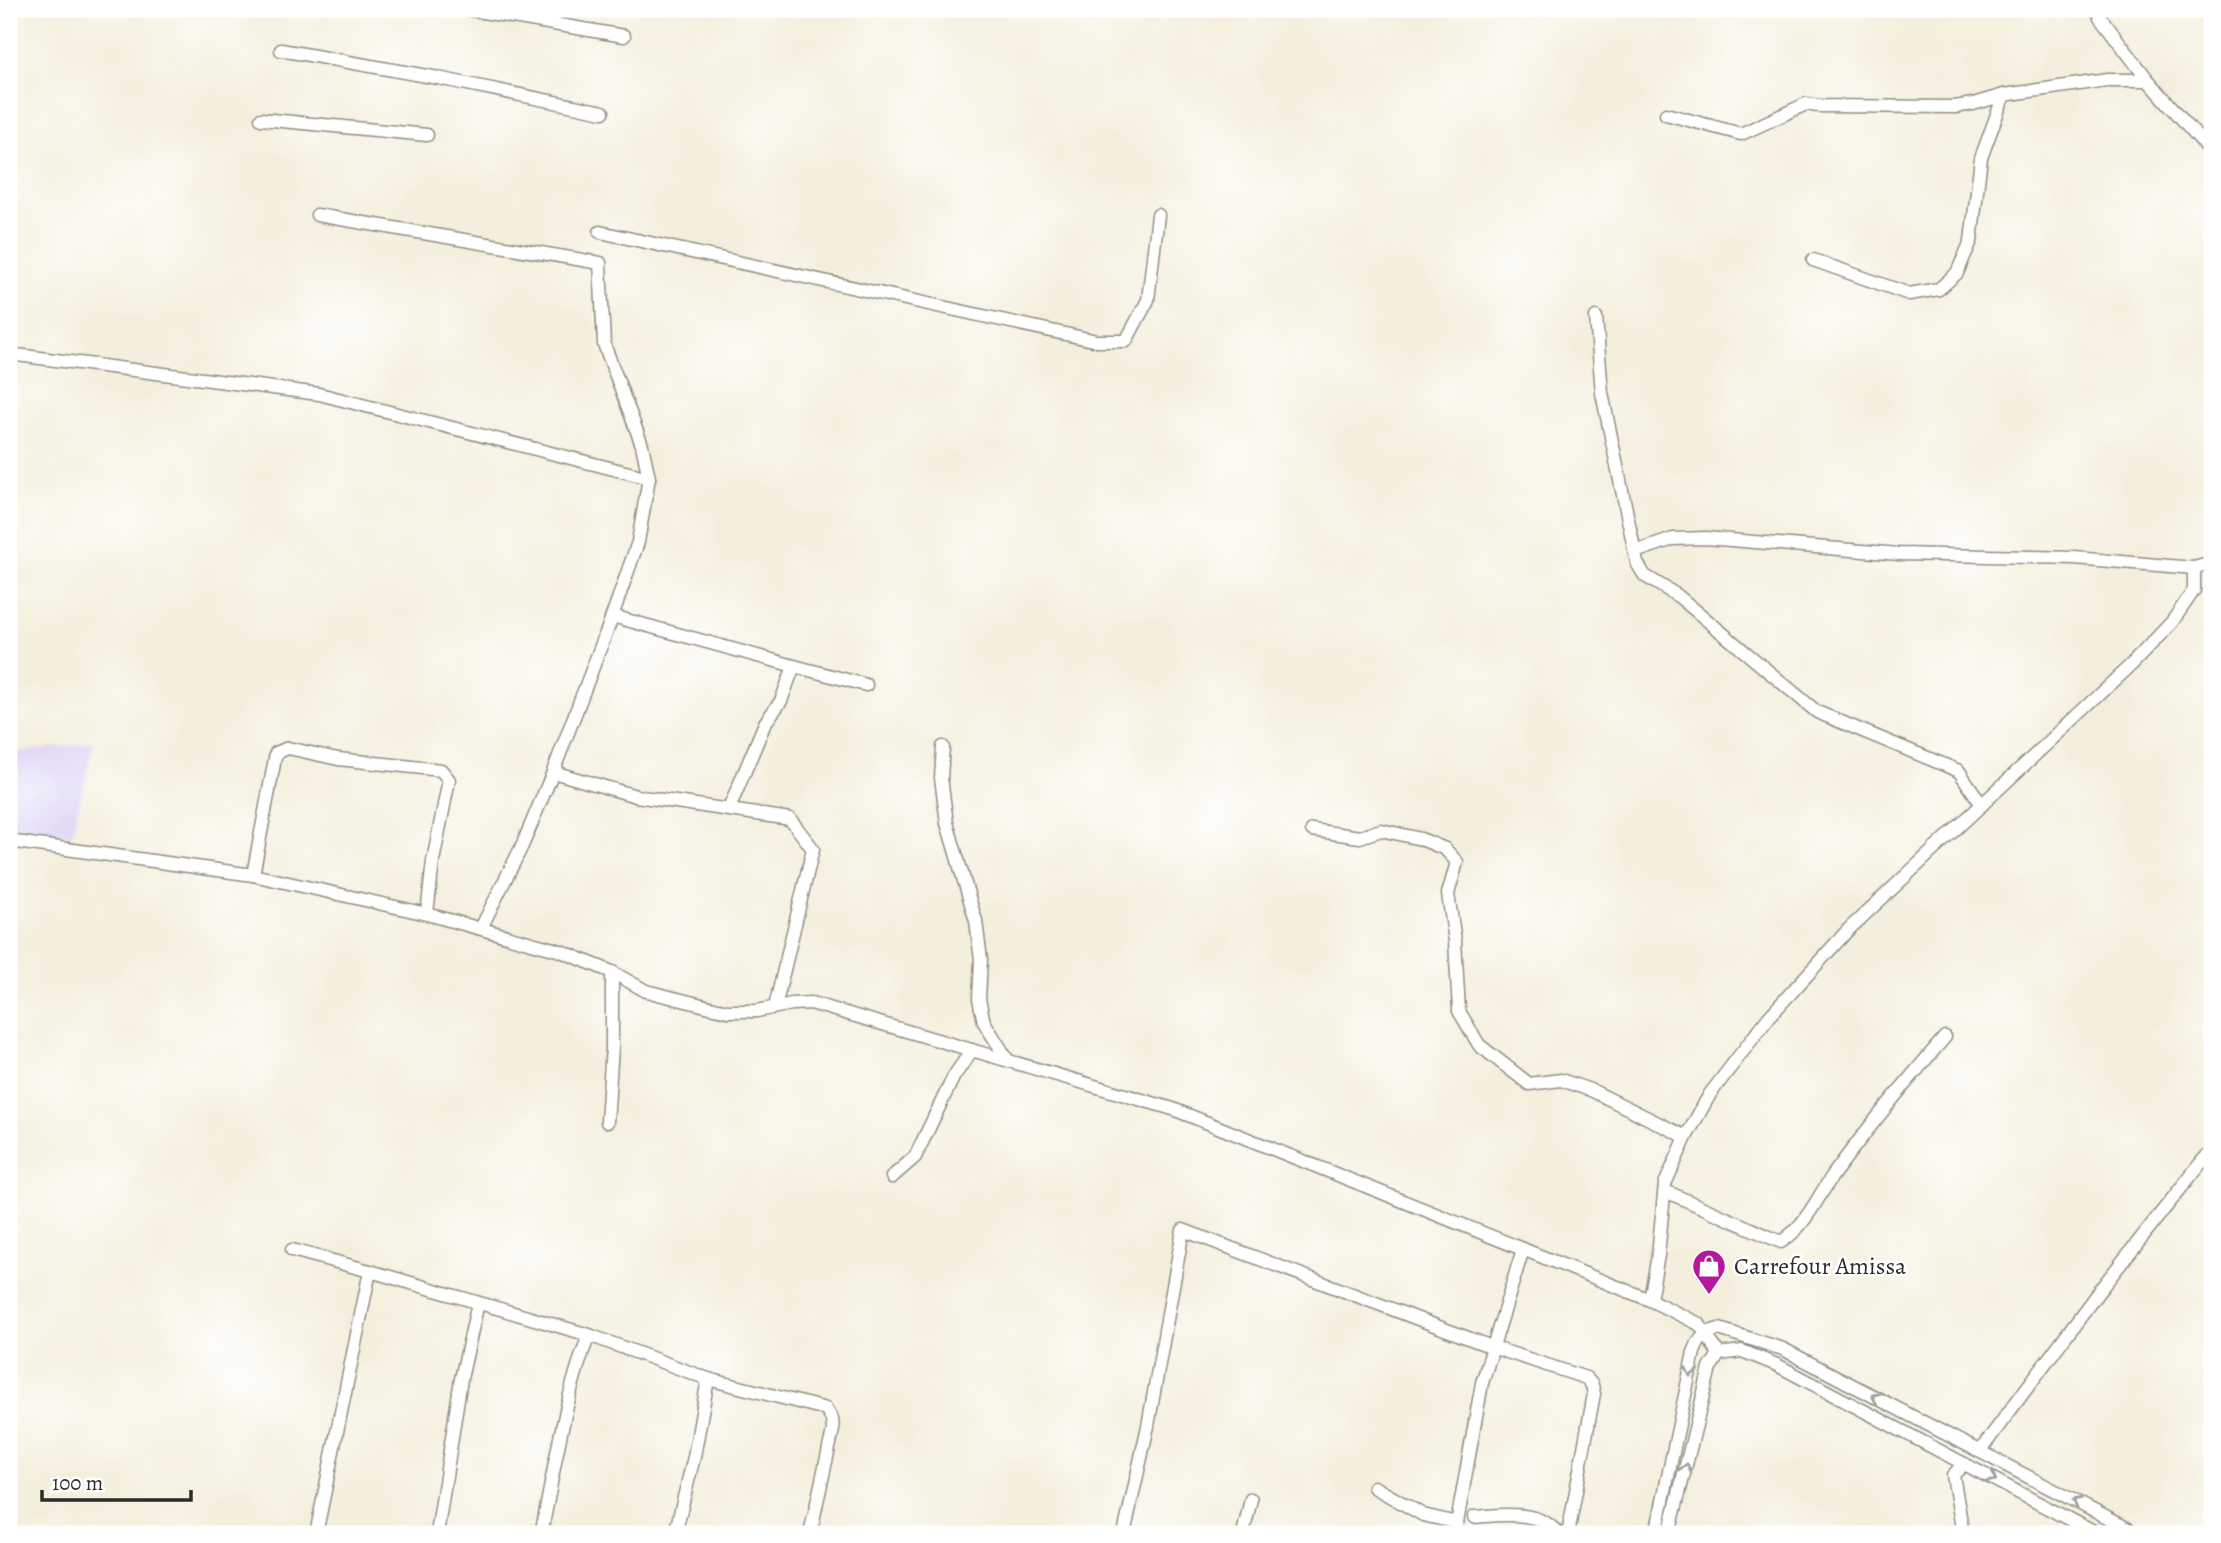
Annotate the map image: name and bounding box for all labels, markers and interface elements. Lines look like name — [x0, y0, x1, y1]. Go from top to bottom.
shop icon: Carrefour Amissa — [1690, 1247, 1728, 1296]
place label: Carrefour Amissa — [1734, 1250, 1907, 1282]
one-way arrow — [1684, 1366, 1699, 1378]
one-way arrow — [1871, 1392, 1883, 1406]
scale bar — [42, 1459, 191, 1503]
one-way arrow — [1678, 1462, 1692, 1474]
text: 100 m — [52, 1469, 103, 1497]
one-way arrow — [1984, 1470, 1997, 1484]
one-way arrow — [2072, 1497, 2085, 1511]

